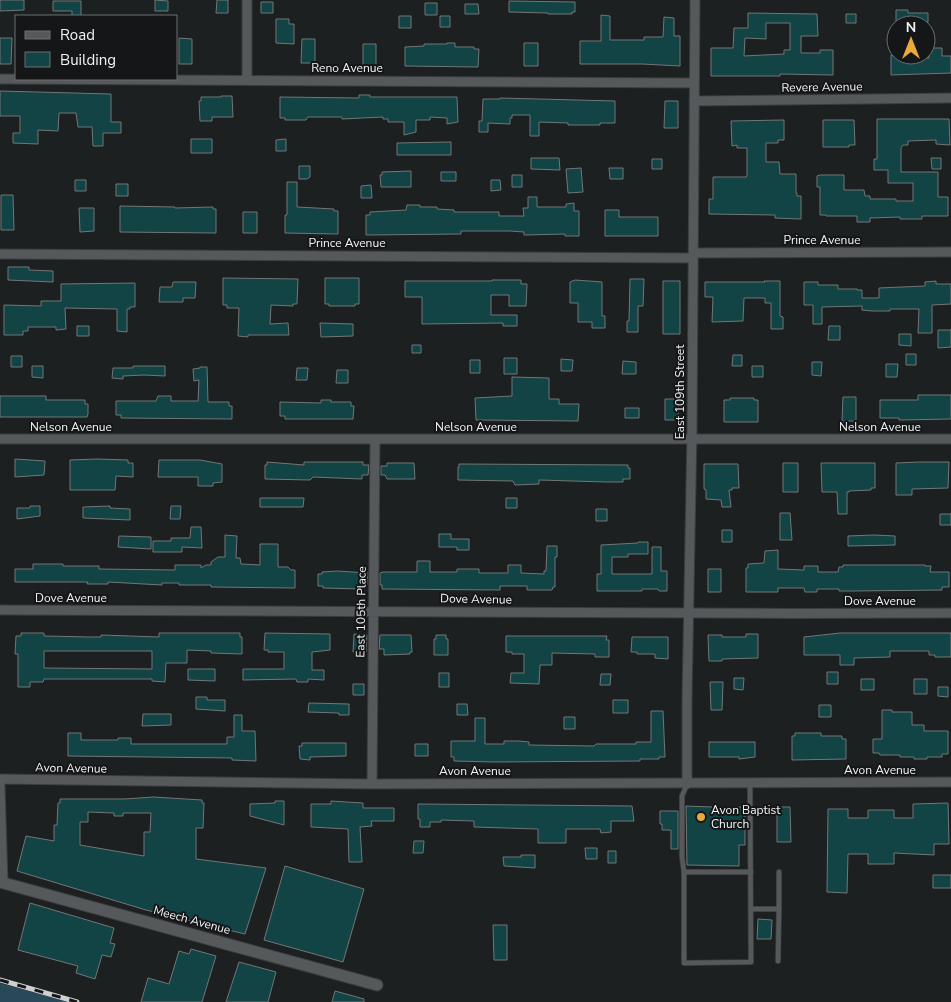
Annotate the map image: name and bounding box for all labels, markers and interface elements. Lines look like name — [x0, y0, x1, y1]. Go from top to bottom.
legend — [15, 15, 178, 80]
north arrow — [886, 15, 936, 65]
text: N — [906, 18, 916, 37]
text: Road — [60, 25, 95, 45]
text: Building — [60, 50, 116, 70]
street label: Reno Avenue — [311, 60, 383, 76]
street label: Revere Avenue — [781, 78, 863, 96]
street label: Prince Avenue — [783, 232, 861, 248]
street label: Prince Avenue — [308, 235, 386, 251]
street label: East 109th Street — [672, 344, 688, 439]
street label: Nelson Avenue — [30, 419, 112, 435]
street label: Nelson Avenue — [435, 419, 517, 435]
street label: Nelson Avenue — [839, 419, 921, 435]
street label: East 105th Place — [352, 566, 370, 658]
street label: Dove Avenue — [35, 590, 107, 606]
street label: Dove Avenue — [440, 590, 512, 608]
street label: Dove Avenue — [844, 593, 916, 609]
street label: Avon Avenue — [35, 759, 107, 777]
street label: Avon Avenue — [844, 762, 916, 778]
street label: Avon Avenue — [439, 763, 511, 779]
place label: Avon Baptist Church — [711, 802, 781, 832]
marker: Avon Baptist Church — [695, 811, 707, 823]
street label: Meech Avenue — [152, 902, 232, 938]

